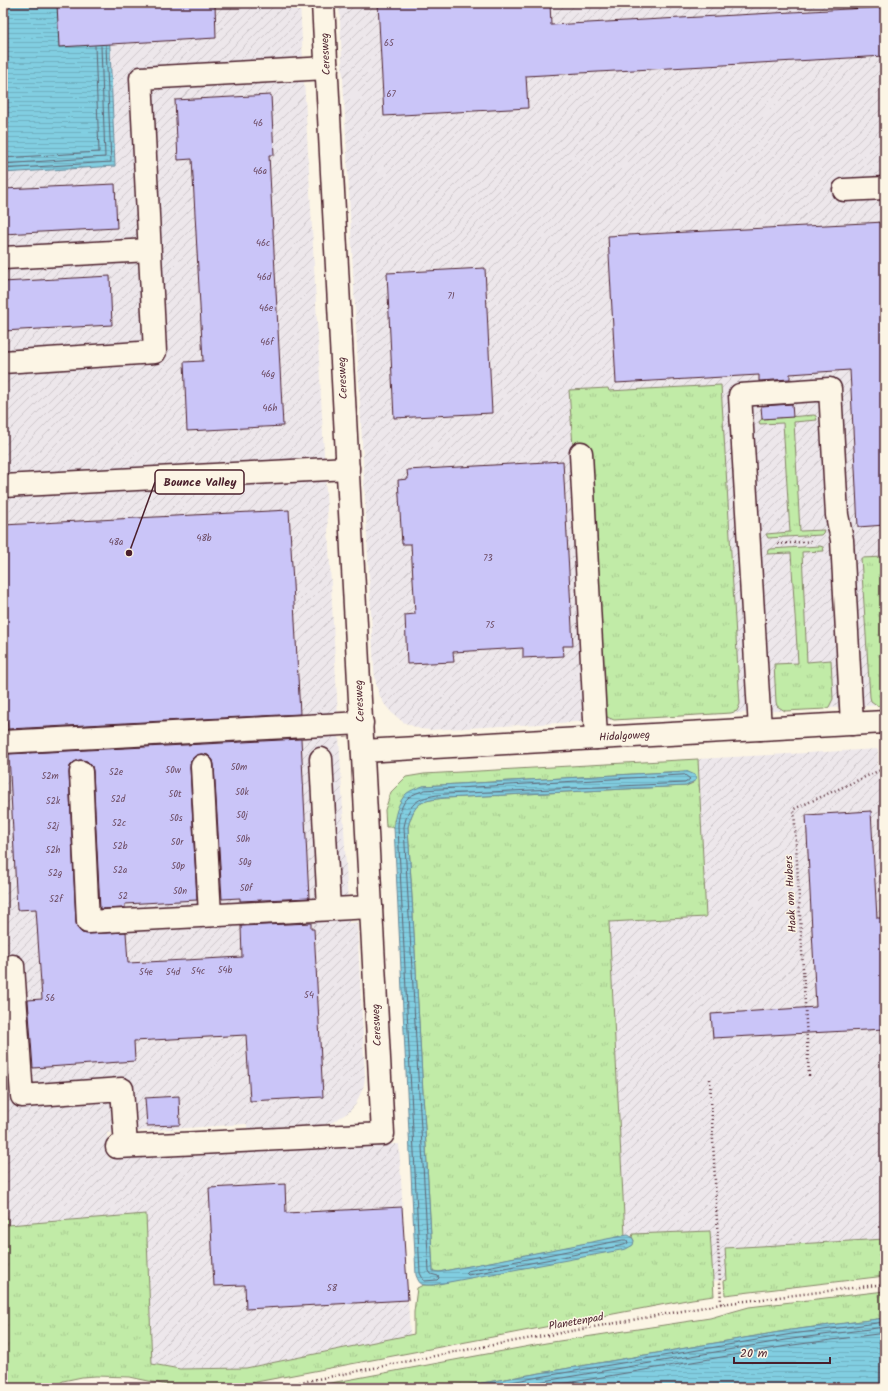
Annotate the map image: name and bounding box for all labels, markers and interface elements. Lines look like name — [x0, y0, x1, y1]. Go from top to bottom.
street label: Ceresweg — [316, 32, 336, 76]
house number: 65 — [384, 36, 395, 51]
house number: 67 — [386, 87, 396, 102]
house number: 46 — [253, 116, 263, 131]
house number: 46a — [253, 164, 267, 179]
house number: 46c — [256, 236, 270, 251]
house number: 46d — [257, 270, 272, 285]
house number: 71 — [448, 289, 455, 304]
house number: 46e — [259, 301, 273, 316]
house number: 46f — [260, 335, 275, 350]
street label: Ceresweg — [333, 356, 353, 400]
house number: 46g — [261, 367, 275, 382]
house number: 46h — [263, 401, 278, 416]
callout: Bounce Valley — [155, 470, 244, 494]
text: Bounce Valley — [164, 473, 237, 492]
house number: 48b — [196, 531, 212, 546]
house number: 48a — [109, 535, 123, 550]
house number: 73 — [483, 551, 493, 566]
house number: 75 — [486, 618, 496, 633]
street label: Ceresweg — [350, 679, 370, 723]
street label: Hidalgoweg — [599, 726, 651, 747]
house number: 50m — [231, 760, 247, 775]
house number: 50w — [165, 763, 182, 778]
house number: 52e — [109, 765, 123, 780]
house number: 52m — [41, 769, 59, 784]
house number: 50k — [235, 785, 250, 800]
house number: 50t — [169, 787, 182, 802]
house number: 52d — [111, 792, 126, 807]
house number: 52k — [46, 794, 61, 809]
house number: 50j — [236, 808, 249, 823]
house number: 50s — [169, 811, 183, 826]
house number: 52c — [112, 816, 126, 831]
house number: 52j — [47, 819, 60, 834]
house number: 50h — [236, 832, 250, 847]
house number: 50r — [171, 835, 184, 850]
house number: 52b — [113, 839, 128, 854]
house number: 52h — [46, 843, 61, 858]
house number: 50g — [238, 855, 252, 870]
street label: Haak om Hubers — [780, 855, 802, 933]
house number: 50p — [171, 859, 186, 874]
house number: 52a — [113, 863, 127, 878]
house number: 52g — [48, 866, 62, 881]
house number: 50f — [240, 881, 254, 896]
house number: 50n — [173, 884, 187, 899]
house number: 52 — [118, 889, 128, 904]
house number: 52f — [49, 892, 64, 907]
house number: 54b — [218, 963, 233, 978]
house number: 54c — [191, 964, 205, 979]
house number: 54e — [139, 965, 153, 980]
house number: 54d — [166, 965, 181, 980]
house number: 54 — [304, 988, 314, 1003]
house number: 56 — [45, 991, 55, 1006]
street label: Ceresweg — [367, 1003, 387, 1047]
house number: 58 — [327, 1281, 338, 1296]
street label: Planetenpad — [547, 1308, 605, 1336]
scale bar — [734, 1339, 830, 1365]
text: 20 m — [740, 1344, 768, 1363]

